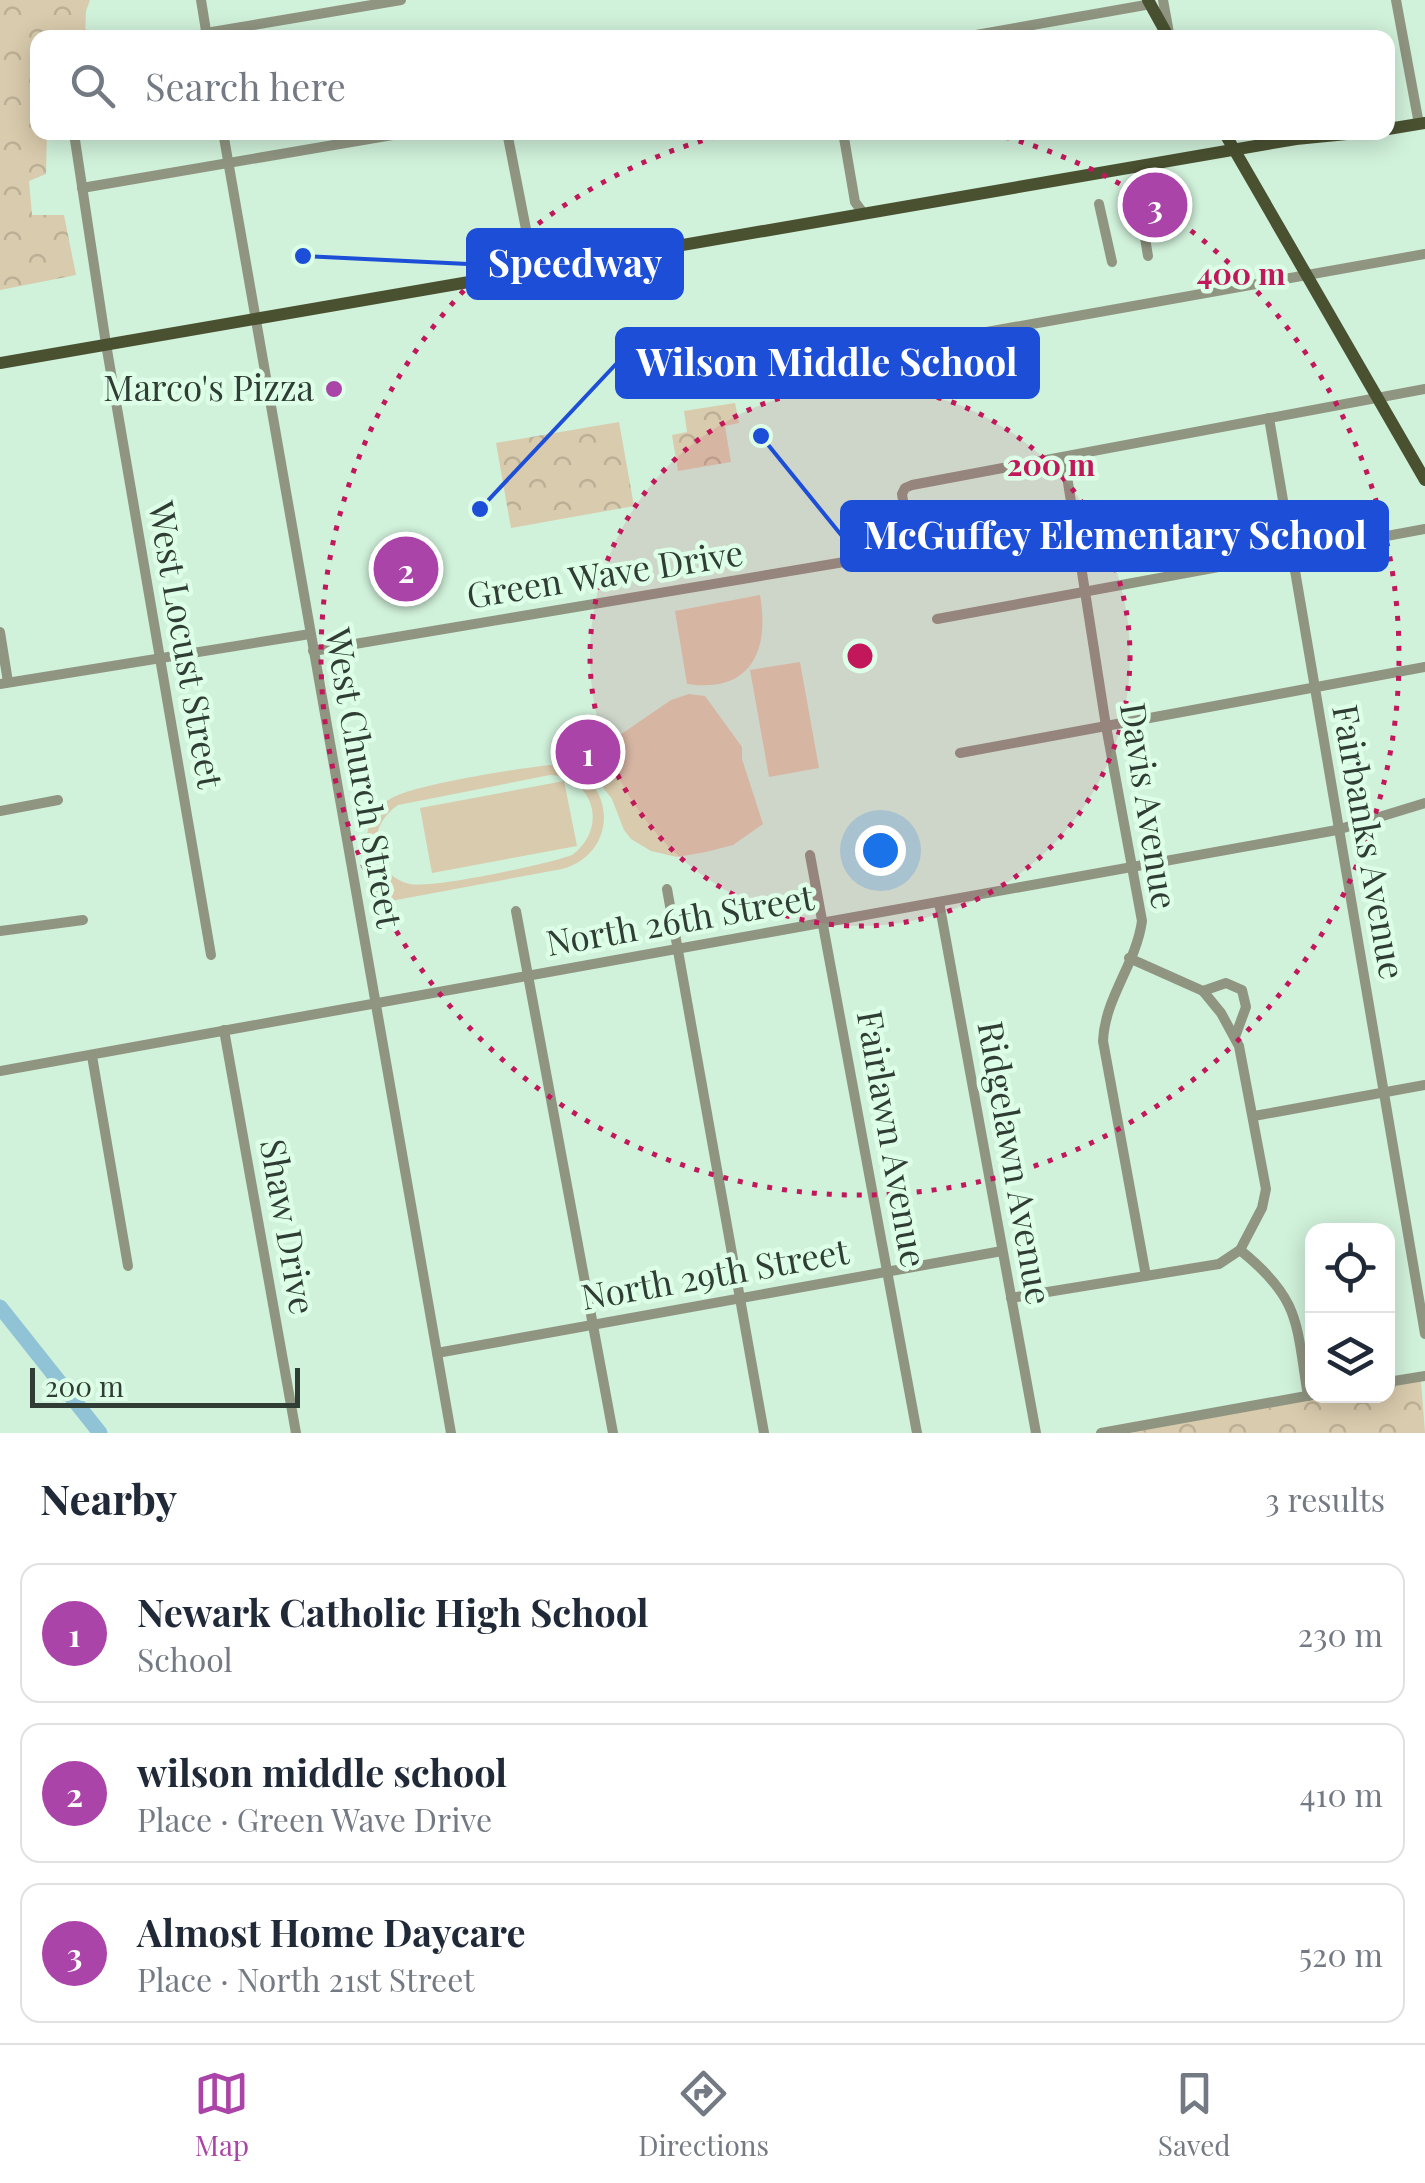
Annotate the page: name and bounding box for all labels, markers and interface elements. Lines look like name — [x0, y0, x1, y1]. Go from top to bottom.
search box — [30, 30, 1395, 140]
icon: search — [65, 58, 120, 113]
text: Search here — [145, 60, 346, 111]
pin: 3 — [1122, 168, 1188, 242]
callout: Speedway — [468, 230, 682, 298]
text: Speedway — [488, 236, 663, 287]
text: 400 m — [1197, 253, 1285, 293]
callout: Wilson Middle School — [617, 329, 1038, 397]
text: Wilson Middle School — [635, 335, 1018, 386]
place label: Marco's Pizza — [103, 363, 315, 410]
marker: Marco's Pizza — [323, 378, 345, 400]
text: 200 m — [1007, 444, 1095, 484]
street label: West Locust Street — [139, 497, 236, 792]
callout: McGuffey Elementary School — [842, 502, 1387, 570]
text: McGuffey Elementary School — [863, 508, 1367, 559]
street label: Green Wave Drive — [463, 527, 746, 618]
pin: 2 — [374, 532, 438, 606]
street label: West Church Street — [316, 623, 415, 932]
centre of rings — [842, 638, 878, 674]
street label: Davis Avenue — [1111, 699, 1190, 912]
street label: Fairbanks Avenue — [1323, 701, 1418, 983]
pin: 1 — [556, 714, 620, 790]
your location — [855, 825, 906, 876]
street label: North 26th Street — [542, 872, 818, 965]
street label: Fairlawn Avenue — [848, 1006, 939, 1271]
street label: Ridgelawn Avenue — [968, 1017, 1065, 1308]
street label: Shaw Drive — [251, 1135, 328, 1318]
map controls — [1305, 1223, 1395, 1403]
button: locate — [1305, 1223, 1395, 1313]
street label: North 29th Street — [577, 1226, 853, 1319]
button: layers — [1305, 1313, 1395, 1403]
scale bar — [30, 1363, 300, 1408]
text: 200 m — [45, 1367, 124, 1404]
text: Nearby — [40, 1470, 177, 1526]
text: 3 results — [1265, 1477, 1385, 1520]
text: Newark Catholic High School — [137, 1586, 649, 1637]
text: 1 — [68, 1612, 81, 1655]
text: 230 m — [1298, 1612, 1383, 1655]
text: School — [137, 1637, 233, 1680]
text: wilson middle school — [137, 1746, 507, 1797]
text: 2 — [66, 1772, 83, 1815]
text: 410 m — [1300, 1772, 1383, 1815]
text: Place · Green Wave Drive — [137, 1797, 492, 1840]
text: Almost Home Daycare — [137, 1906, 526, 1957]
text: 3 — [67, 1932, 82, 1975]
text: 520 m — [1299, 1932, 1383, 1975]
text: Place · North 21st Street — [137, 1957, 475, 2000]
tab: Map — [194, 2066, 249, 2163]
tab: Directions — [638, 2066, 769, 2163]
tab: Saved — [1158, 2066, 1231, 2163]

